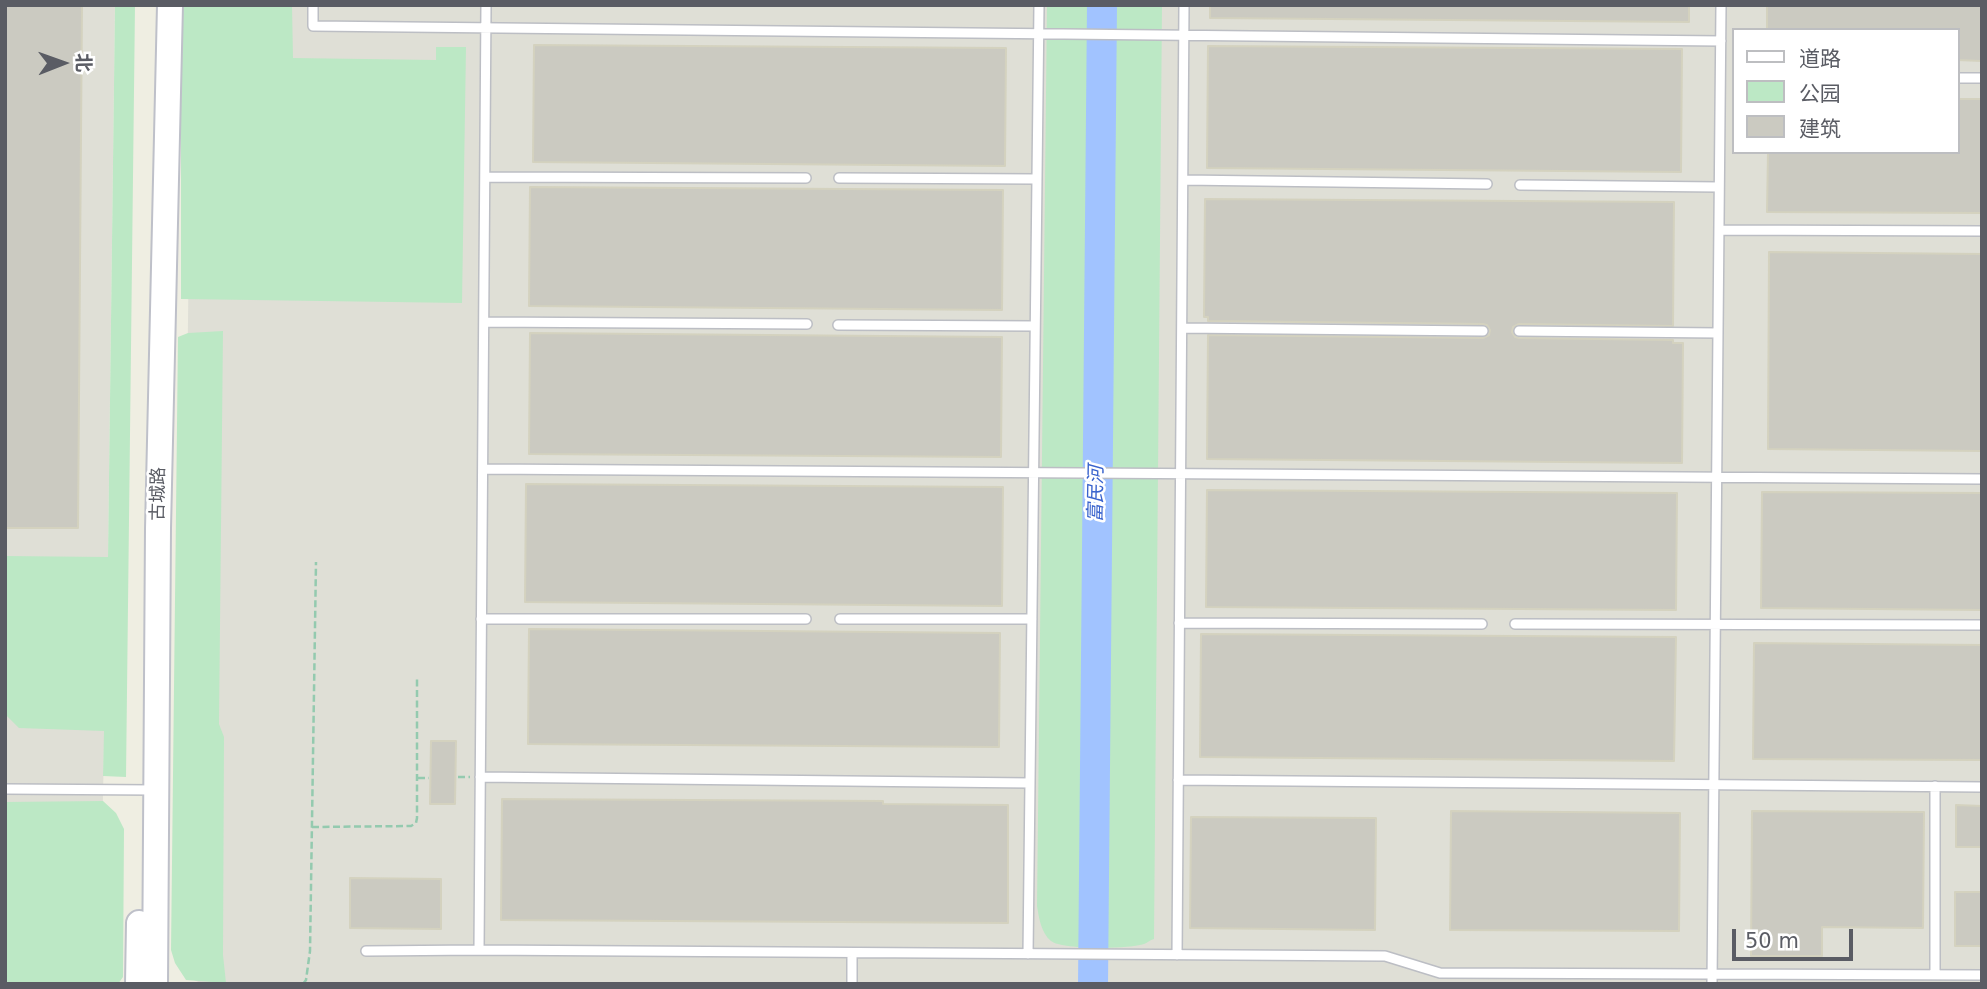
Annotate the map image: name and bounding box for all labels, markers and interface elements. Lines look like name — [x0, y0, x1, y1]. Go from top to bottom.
north arrow — [28, 28, 98, 98]
legend — [1731, 28, 1959, 154]
text: 道路 — [1799, 47, 1841, 71]
text: 北 — [73, 53, 95, 72]
text: 公园 — [1799, 82, 1841, 106]
text: 建筑 — [1799, 117, 1841, 141]
water label: 富民河 — [1085, 465, 1109, 523]
street label: 古城路 — [148, 467, 170, 521]
scale bar — [1735, 916, 1856, 960]
text: 50 m — [1745, 929, 1799, 953]

